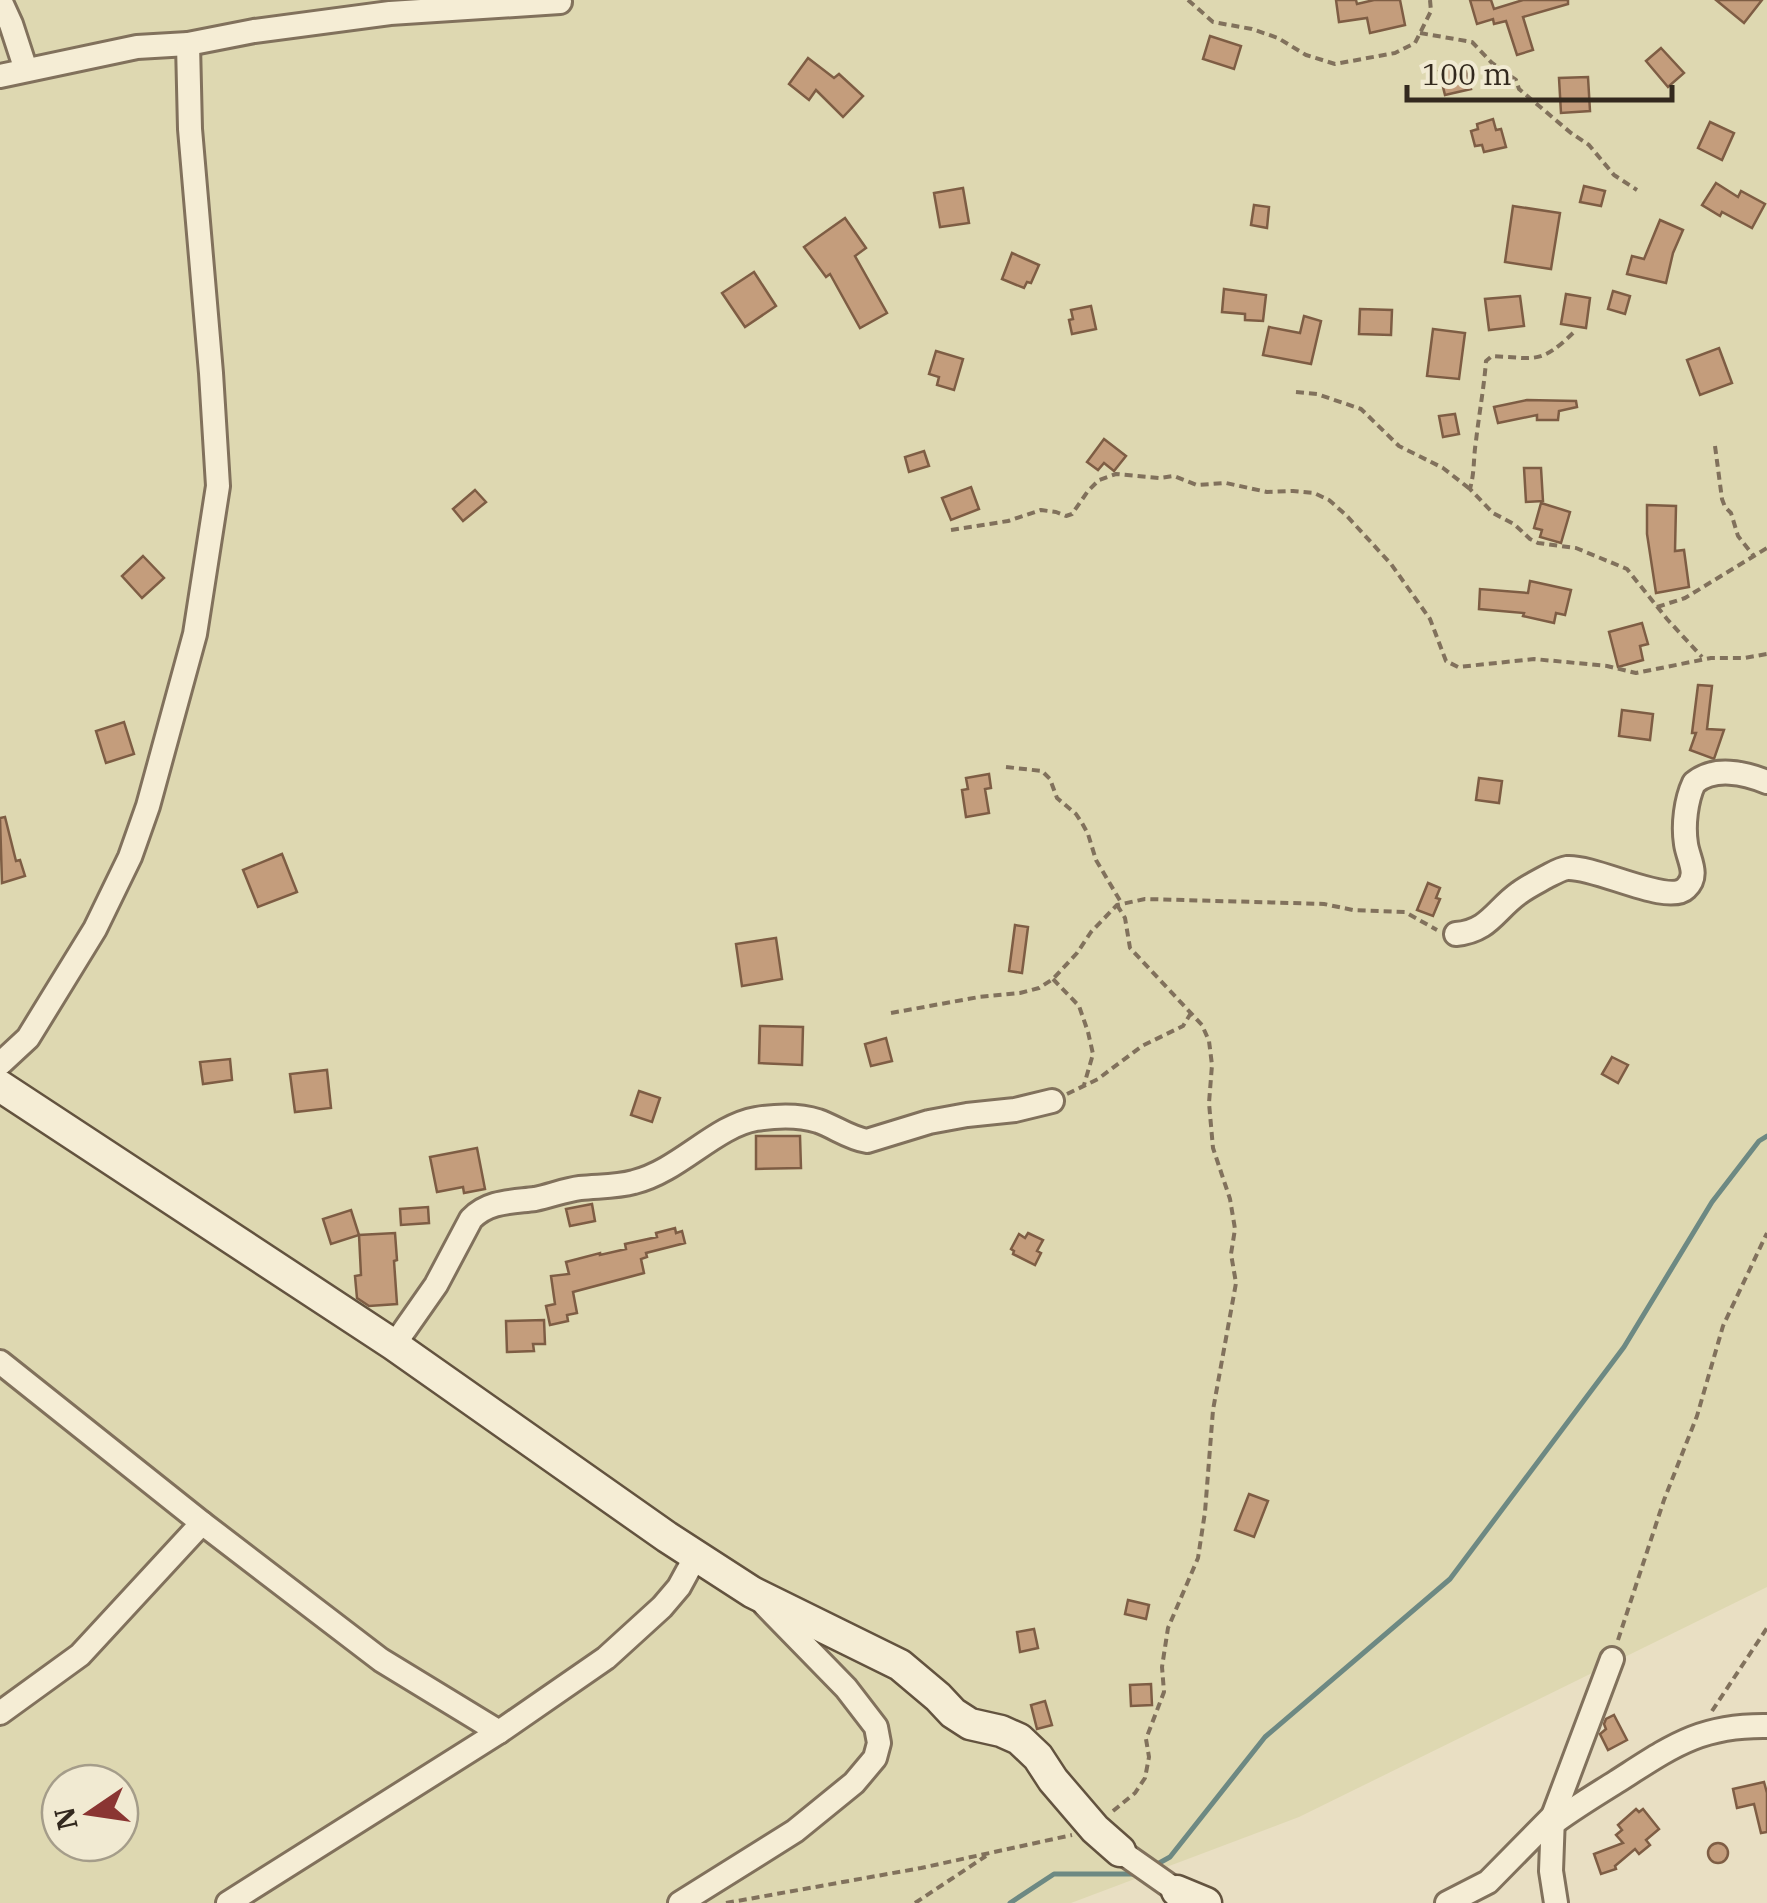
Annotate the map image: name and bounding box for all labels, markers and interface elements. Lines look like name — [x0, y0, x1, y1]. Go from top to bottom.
scale bar — [1407, 40, 1672, 102]
text: 100 m — [1422, 54, 1512, 93]
north arrow — [40, 1763, 140, 1863]
text: N — [45, 1804, 86, 1834]

